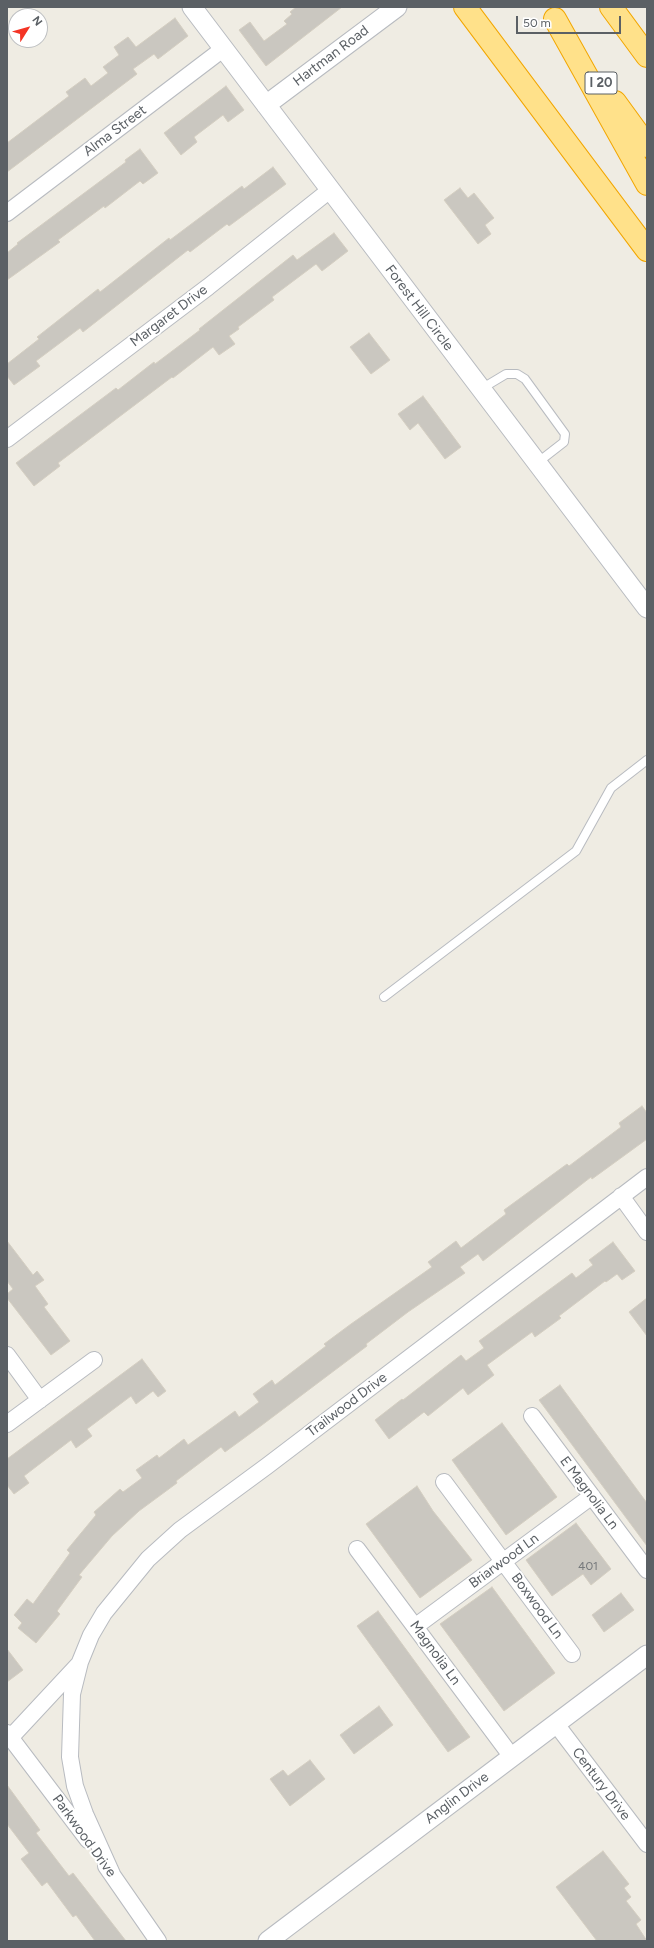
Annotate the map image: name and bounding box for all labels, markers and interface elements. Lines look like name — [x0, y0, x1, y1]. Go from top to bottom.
north arrow — [8, 8, 48, 48]
scale bar — [518, 8, 623, 34]
text: N — [29, 14, 45, 28]
text: 50 m — [523, 16, 551, 30]
street label: Hartman Road — [290, 22, 372, 90]
road number: I 20 — [585, 72, 617, 94]
street label: Alma Street — [80, 102, 150, 160]
street label: Forest Hill Circle — [381, 262, 457, 354]
street label: Margaret Drive — [127, 281, 211, 351]
street label: Trailwood Drive — [303, 1369, 391, 1441]
street label: E Magnolia Ln — [556, 1453, 622, 1533]
street label: Briarwood Ln — [466, 1530, 542, 1592]
house number: 401 — [578, 1559, 598, 1573]
street label: Boxwood Ln — [508, 1570, 566, 1642]
street label: Magnolia Ln — [406, 1618, 464, 1688]
street label: Century Drive — [568, 1744, 634, 1824]
street label: Anglin Drive — [422, 1769, 492, 1827]
street label: Parkwood Drive — [48, 1792, 120, 1880]

